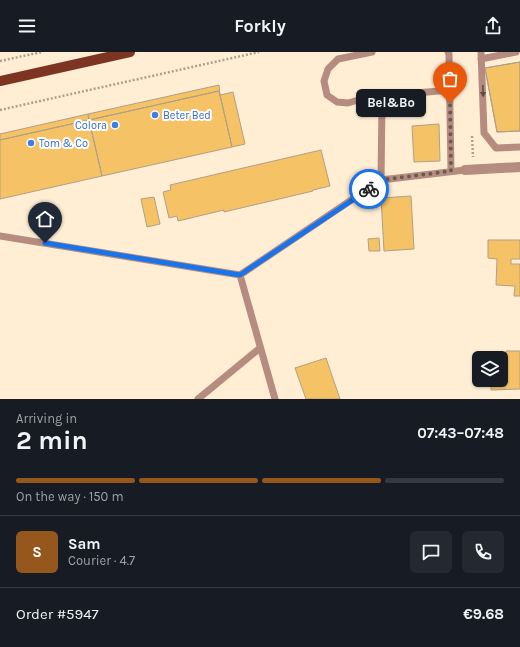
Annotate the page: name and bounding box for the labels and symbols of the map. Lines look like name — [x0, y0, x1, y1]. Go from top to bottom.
pin — [433, 62, 467, 103]
one-way arrow — [479, 85, 486, 97]
callout: Bel&Bo — [356, 89, 426, 117]
place label: Beter Bed — [163, 109, 211, 122]
marker: Beter Bed — [150, 110, 160, 120]
place label: Colora — [75, 119, 107, 132]
marker: Colora — [110, 120, 120, 130]
place label: Tom & Co — [39, 137, 88, 150]
marker: Tom & Co — [26, 138, 36, 148]
courier — [349, 169, 389, 209]
pin — [28, 202, 62, 243]

